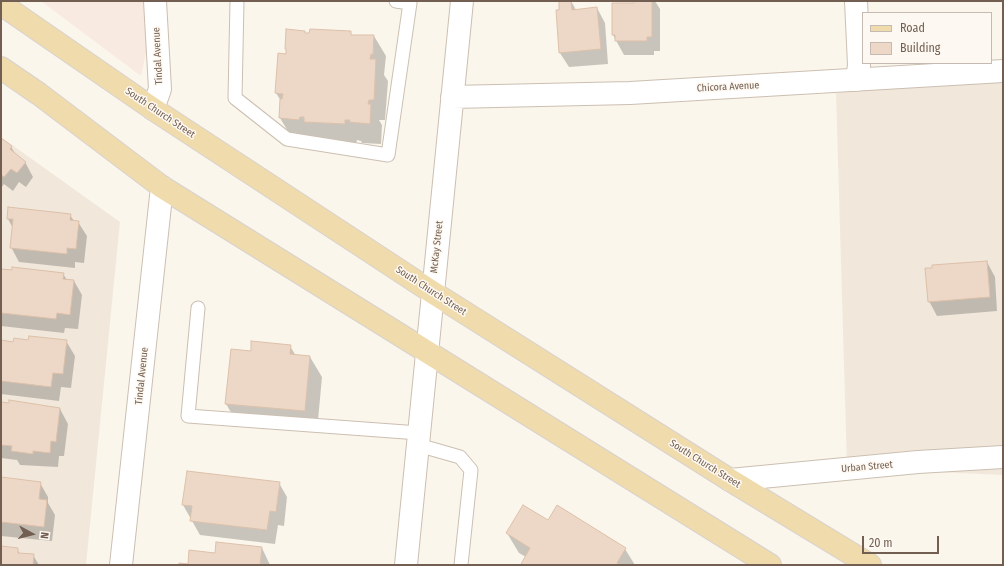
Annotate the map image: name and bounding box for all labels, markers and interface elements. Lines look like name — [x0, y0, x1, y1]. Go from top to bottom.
legend — [862, 12, 992, 64]
text: Road — [900, 21, 925, 35]
street label: Tindal Avenue — [151, 27, 165, 85]
text: Building — [900, 41, 940, 55]
street label: Chicora Avenue — [696, 79, 760, 95]
street label: South Church Street — [123, 85, 197, 141]
street label: McKay Street — [428, 220, 446, 274]
street label: South Church Street — [394, 264, 468, 318]
street label: Tindal Avenue — [133, 347, 151, 405]
street label: South Church Street — [667, 437, 743, 491]
street label: Urban Street — [841, 459, 893, 475]
north arrow — [12, 514, 52, 554]
scale bar — [864, 528, 941, 554]
text: N — [38, 531, 51, 540]
text: 20 m — [869, 536, 893, 550]

